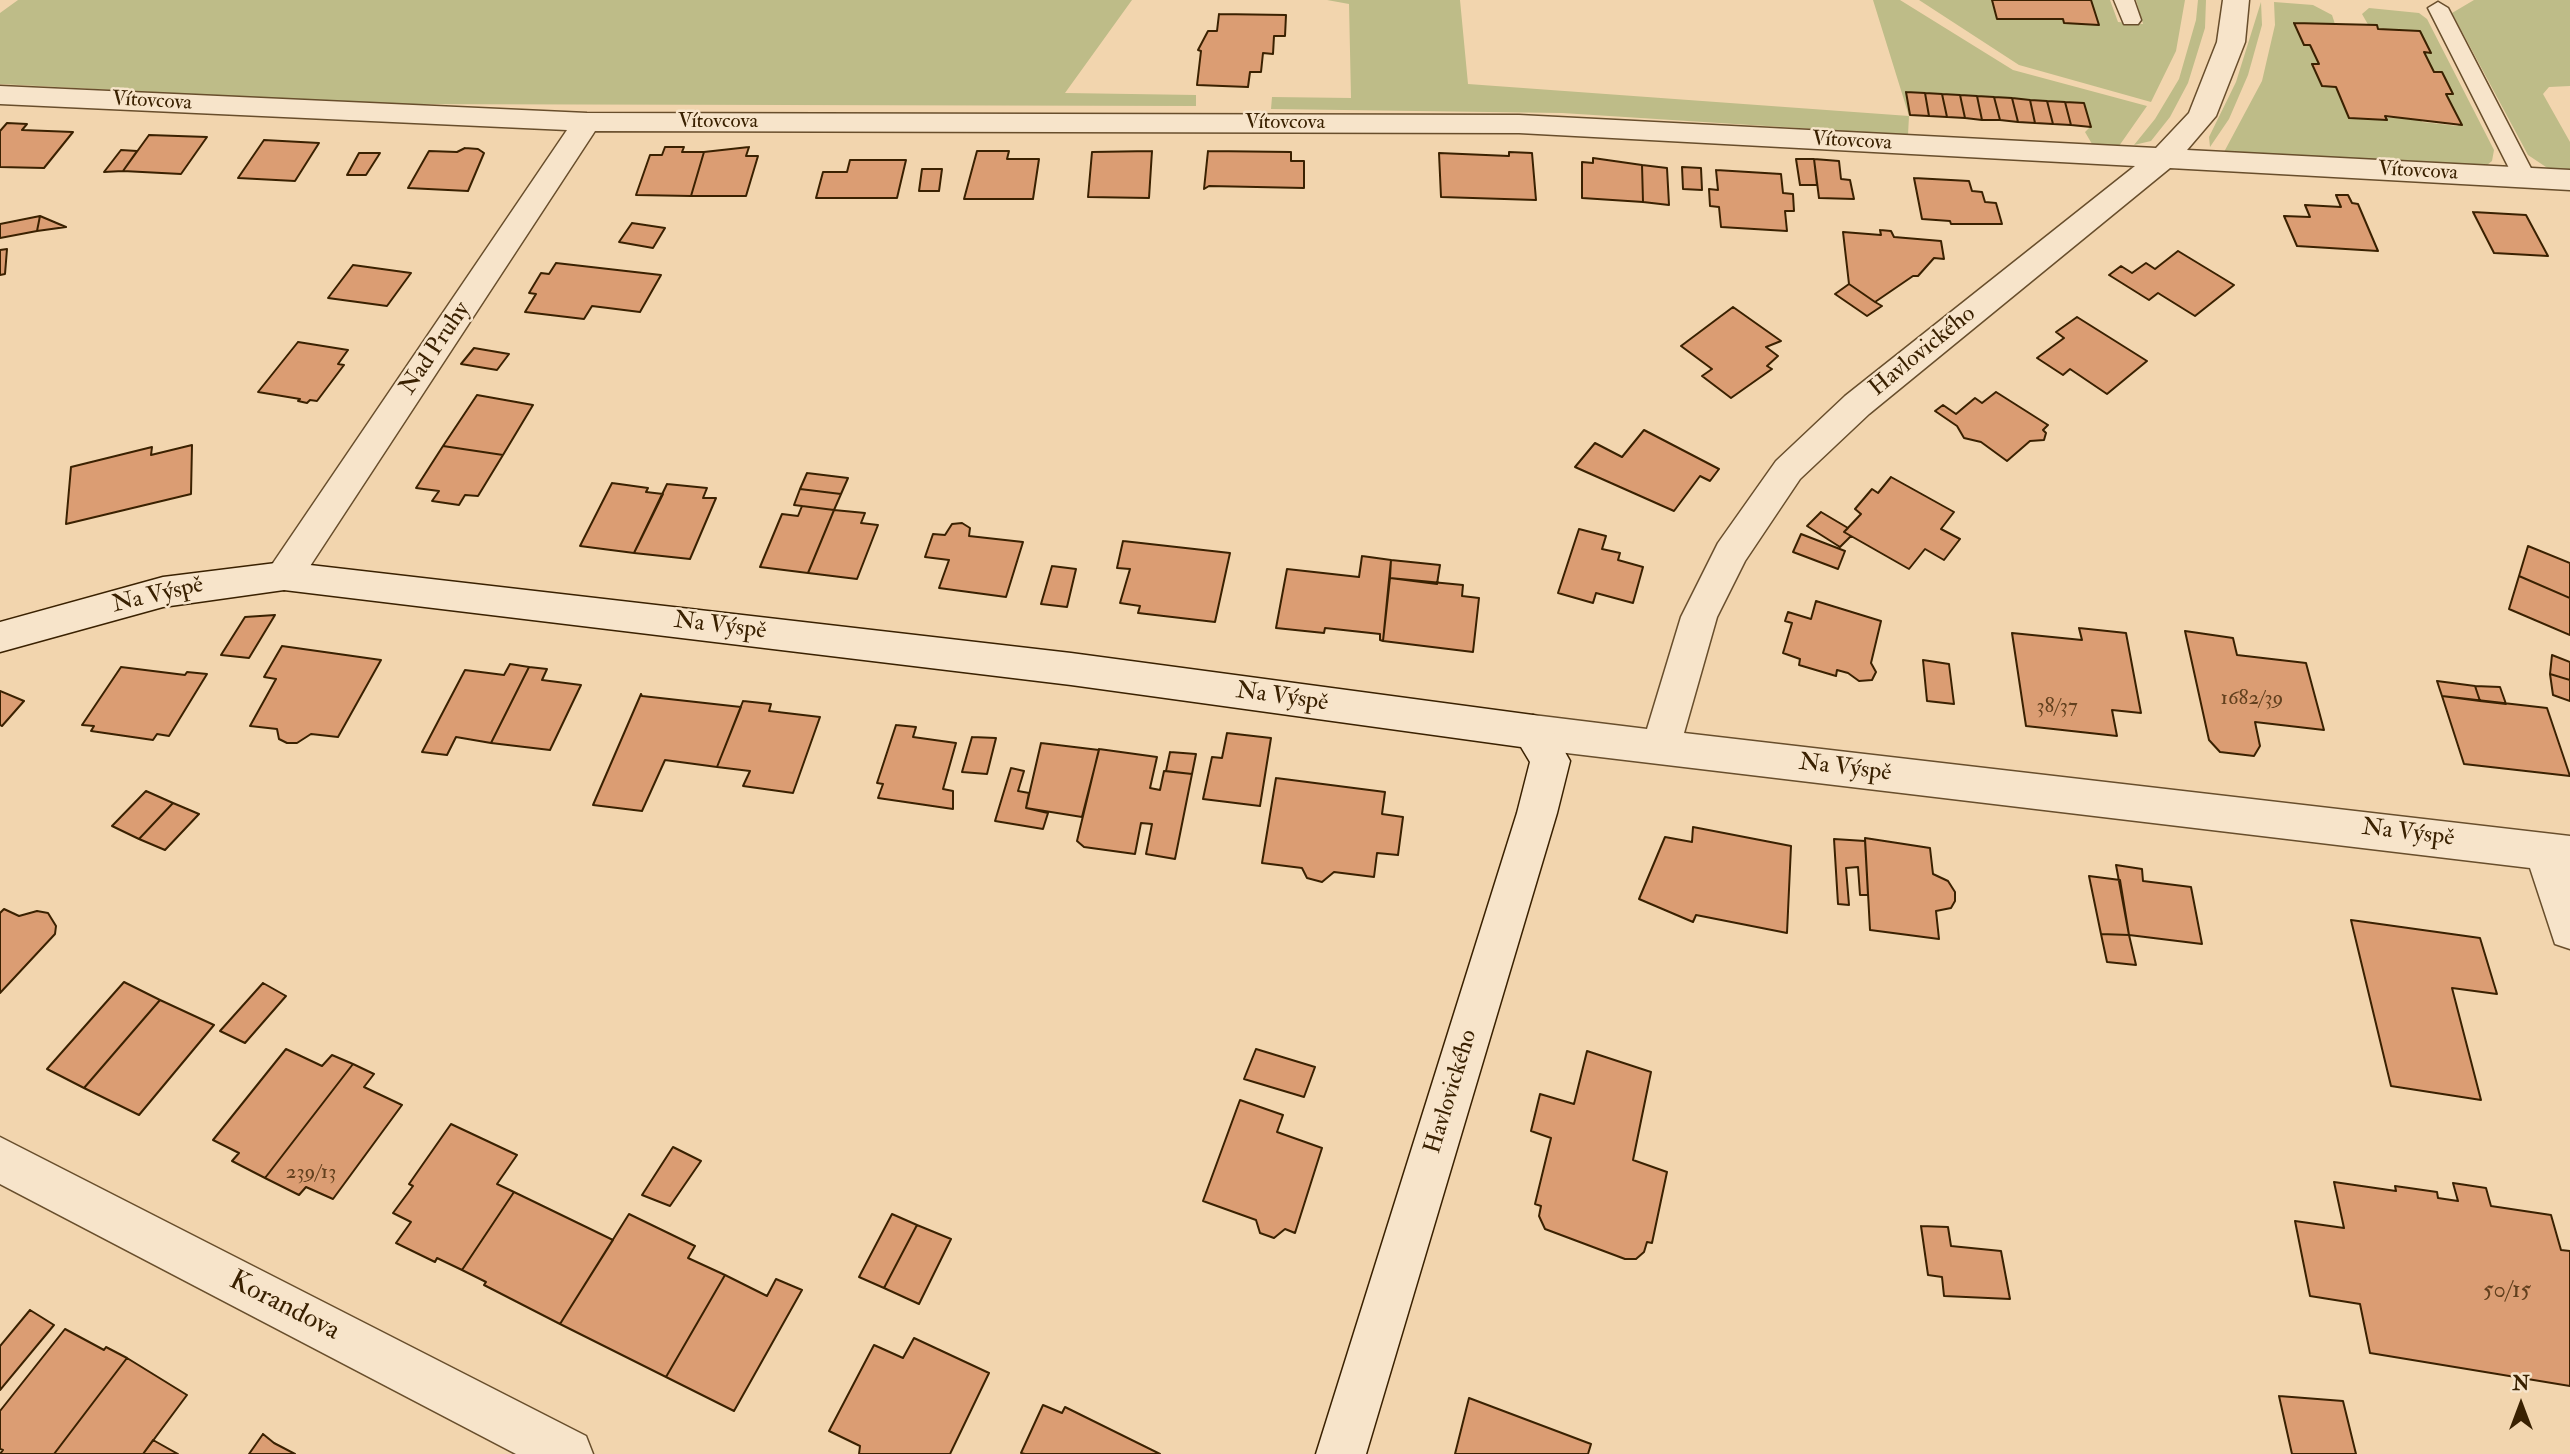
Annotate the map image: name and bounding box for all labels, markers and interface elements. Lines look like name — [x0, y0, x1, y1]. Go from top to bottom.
street label: Vítovcova — [111, 87, 193, 117]
street label: Vítovcova — [678, 109, 758, 135]
street label: Vítovcova — [1245, 110, 1325, 136]
street label: Vítovcova — [1811, 127, 1893, 157]
street label: Vítovcova — [2377, 157, 2459, 187]
street label: Nad Pruhy — [395, 297, 477, 401]
street label: Havlovického — [1864, 300, 1982, 404]
street label: Na Výspě — [110, 572, 206, 620]
street label: Na Výspě — [672, 607, 768, 647]
street label: Na Výspě — [1234, 677, 1330, 719]
house number: 1682/39 — [2221, 686, 2283, 712]
house number: 38/37 — [2036, 694, 2078, 720]
street label: Na Výspě — [1797, 749, 1893, 789]
street label: Na Výspě — [2360, 814, 2456, 854]
street label: Havlovického — [1419, 1026, 1485, 1158]
house number: 239/13 — [286, 1160, 336, 1186]
street label: Korandova — [223, 1265, 345, 1349]
house number: 50/15 — [2483, 1278, 2531, 1306]
north arrow — [2486, 1370, 2556, 1440]
text: N — [2512, 1372, 2530, 1396]

